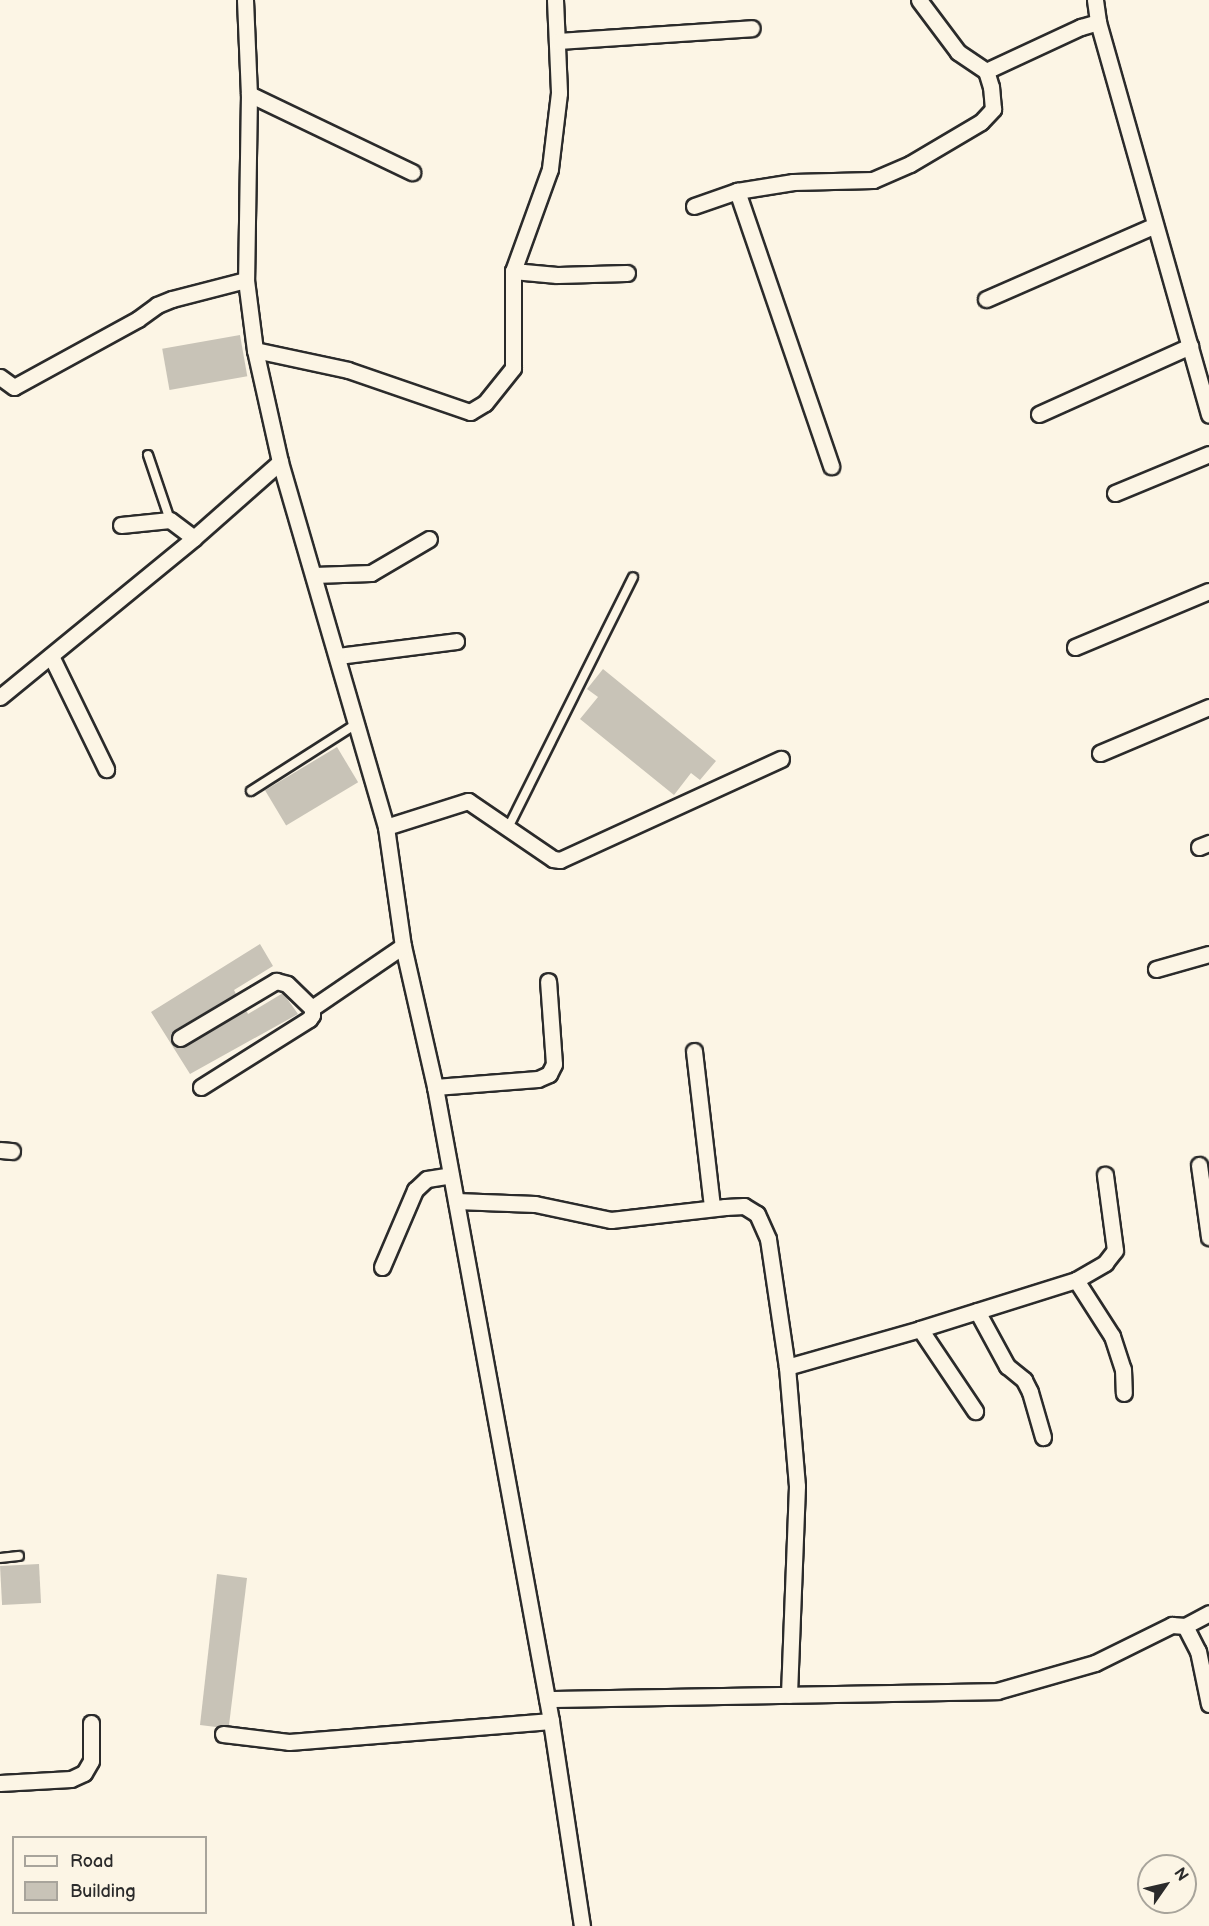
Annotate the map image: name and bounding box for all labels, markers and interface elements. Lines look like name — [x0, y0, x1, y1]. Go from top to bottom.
legend — [12, 1836, 207, 1914]
text: Road — [70, 1851, 114, 1872]
north arrow — [1137, 1854, 1197, 1914]
text: N — [1169, 1864, 1192, 1885]
text: Building — [70, 1881, 136, 1902]

